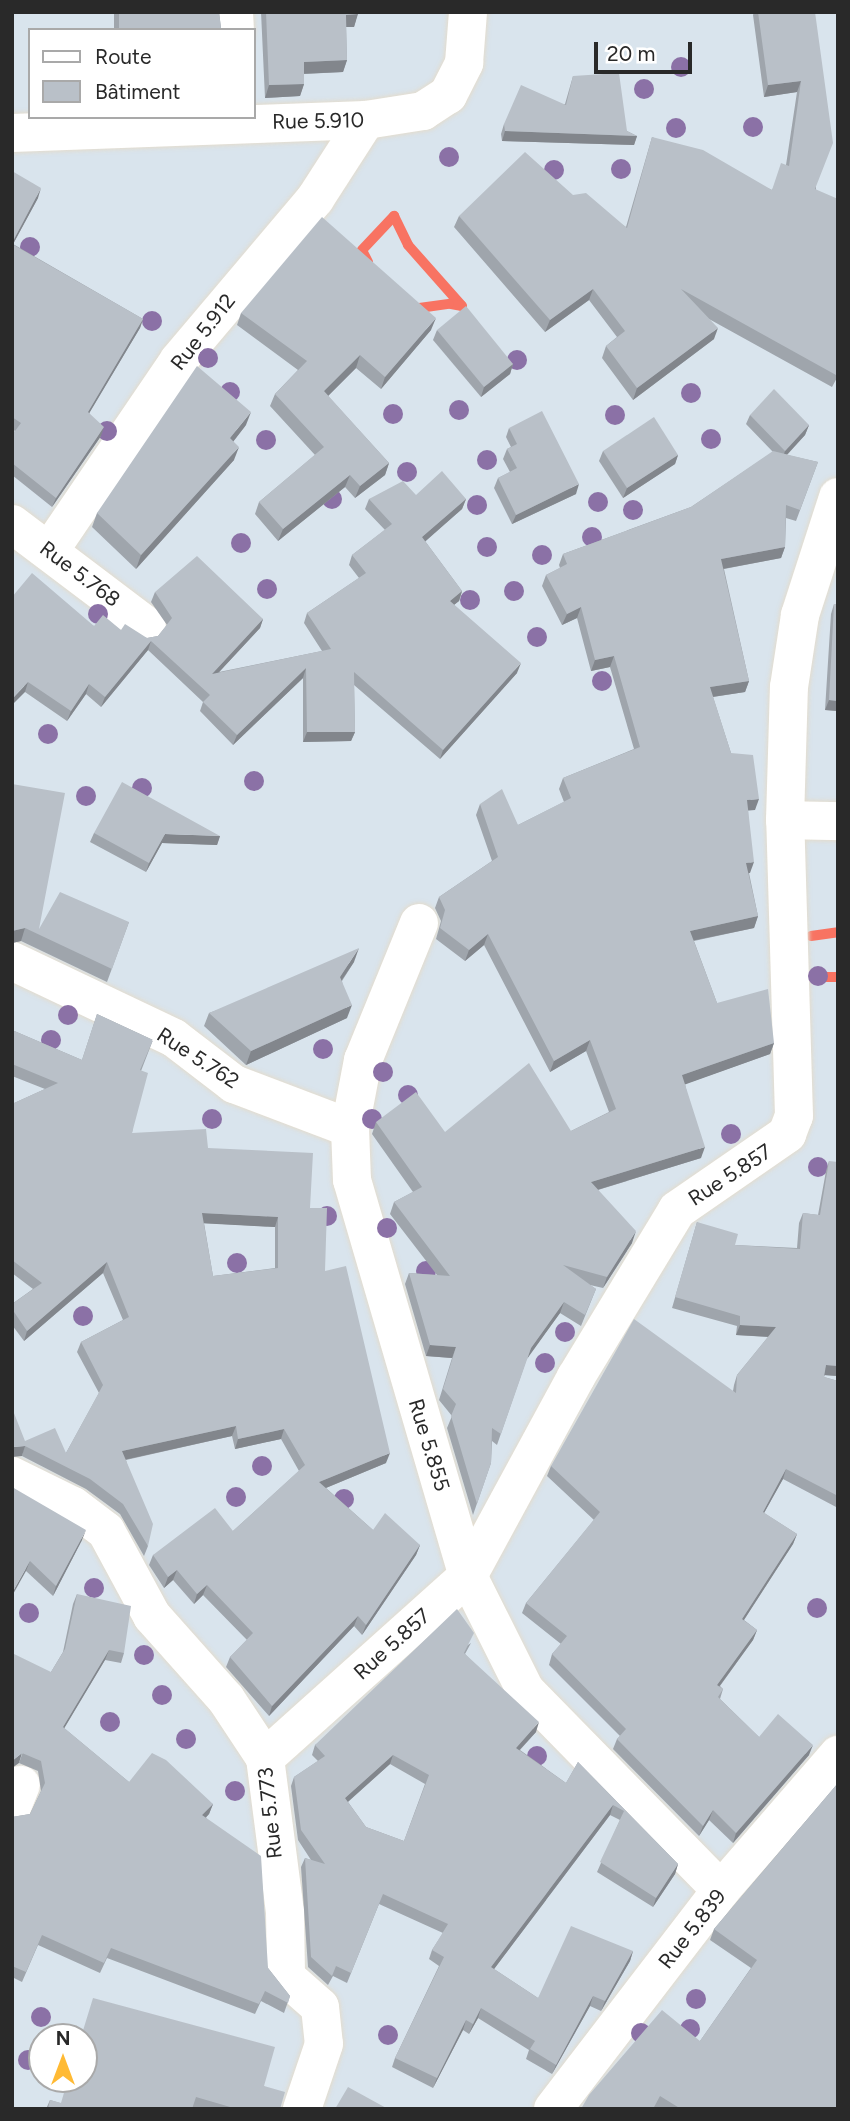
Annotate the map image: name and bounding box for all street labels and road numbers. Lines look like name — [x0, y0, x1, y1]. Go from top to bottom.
street label: Rue 5.910 — [272, 108, 364, 134]
street label: Rue 5.912 — [165, 289, 241, 375]
street label: Rue 5.768 — [35, 536, 125, 612]
street label: Rue 5.762 — [152, 1022, 244, 1094]
street label: Rue 5.857 — [684, 1139, 776, 1211]
street label: Rue 5.855 — [403, 1396, 455, 1494]
street label: Rue 5.857 — [349, 1603, 435, 1685]
street label: Rue 5.773 — [253, 1766, 287, 1860]
street label: Rue 5.839 — [653, 1884, 731, 1974]

